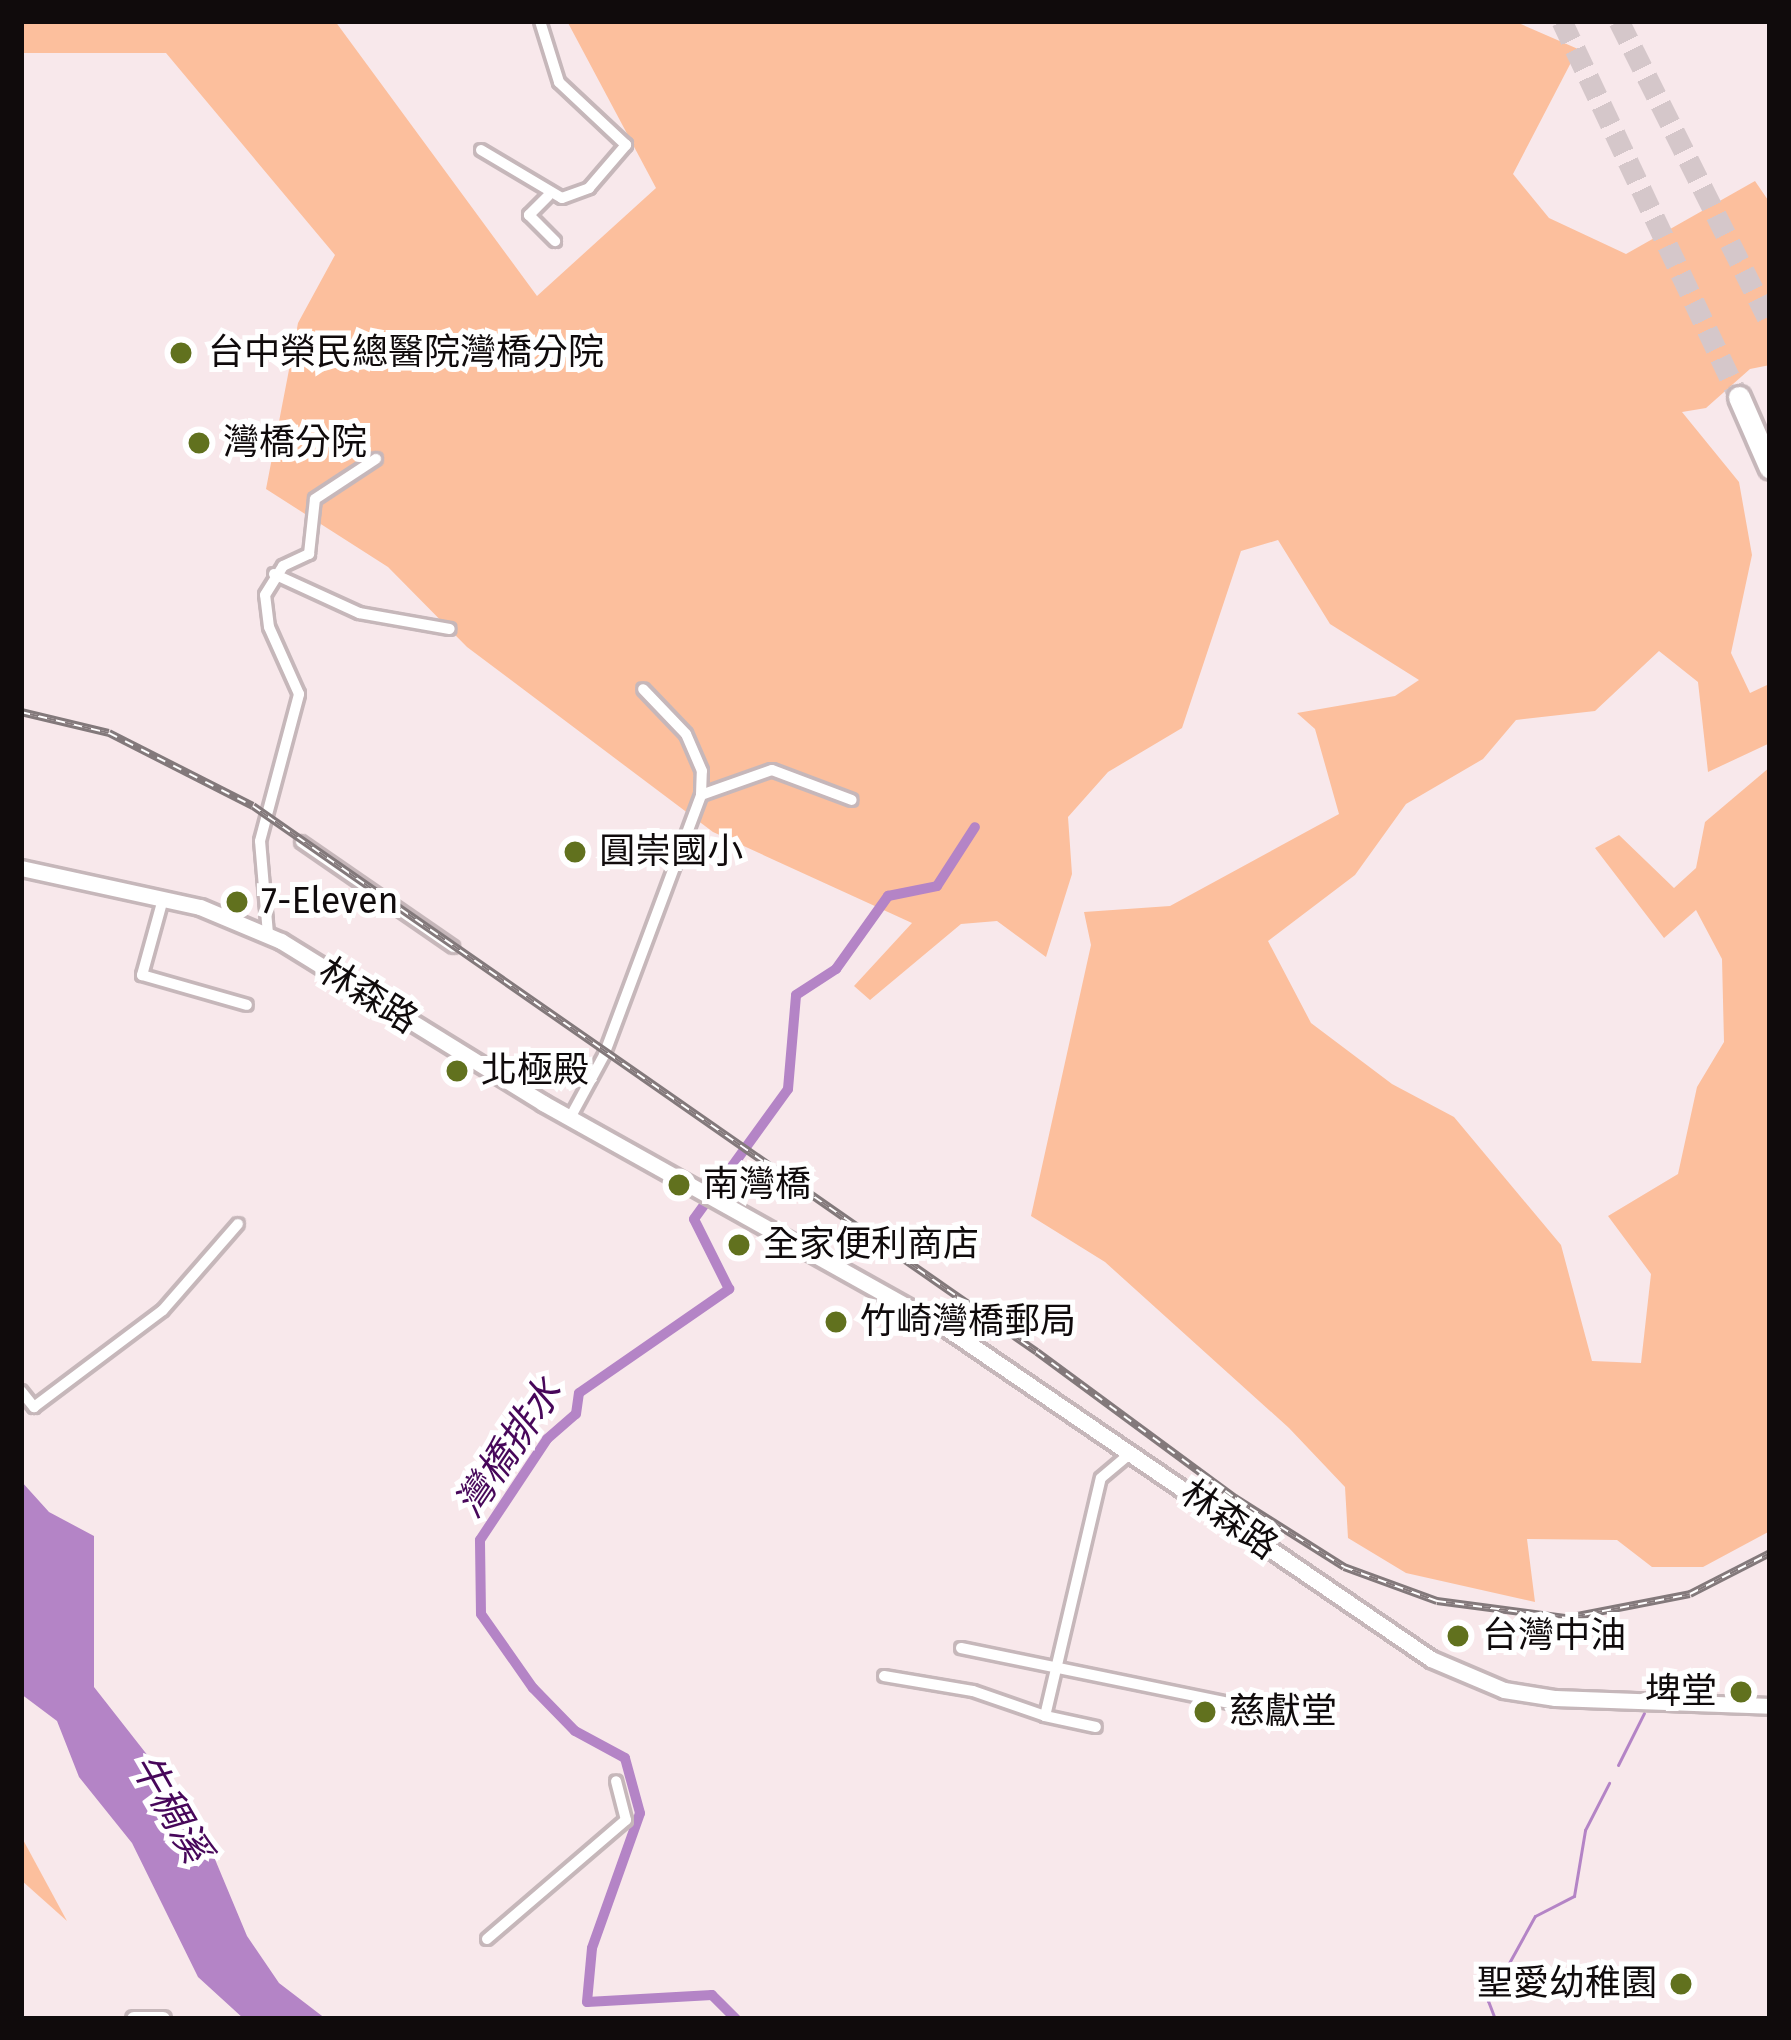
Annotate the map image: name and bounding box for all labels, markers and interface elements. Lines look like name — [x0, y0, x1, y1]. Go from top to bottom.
place label: 台中榮民總醫院灣橋分院 — [208, 331, 604, 375]
marker: 台中榮民總醫院灣橋分院 — [165, 337, 197, 369]
place label: 灣橋分院 — [223, 421, 367, 465]
marker: 灣橋分院 — [186, 430, 212, 456]
place label: 圓崇國小 — [599, 830, 743, 874]
marker: 圓崇國小 — [562, 839, 588, 865]
place label: 7-Eleven — [261, 880, 399, 924]
marker: 7-Eleven — [224, 889, 250, 915]
street label: 林森路 — [311, 949, 425, 1043]
place label: 北極殿 — [481, 1049, 589, 1093]
marker: 北極殿 — [444, 1058, 470, 1084]
place label: 南灣橋 — [703, 1163, 811, 1207]
marker: 南灣橋 — [666, 1172, 692, 1198]
place label: 全家便利商店 — [763, 1223, 979, 1267]
marker: 全家便利商店 — [726, 1232, 752, 1258]
place label: 竹崎灣橋郵局 — [860, 1300, 1076, 1344]
marker: 竹崎灣橋郵局 — [823, 1309, 849, 1335]
water label: 灣橋排水 — [446, 1370, 572, 1526]
street label: 林森路 — [1172, 1471, 1286, 1569]
place label: 台灣中油 — [1482, 1614, 1626, 1658]
marker: 台灣中油 — [1445, 1623, 1471, 1649]
place label: 埤堂 — [1645, 1670, 1717, 1714]
marker: 埤堂 — [1728, 1679, 1754, 1705]
place label: 慈獻堂 — [1229, 1690, 1337, 1734]
marker: 慈獻堂 — [1192, 1699, 1218, 1725]
water label: 牛稠溪 — [120, 1746, 220, 1870]
place label: 聖愛幼稚園 — [1477, 1962, 1657, 2006]
marker: 聖愛幼稚園 — [1668, 1971, 1694, 1997]

